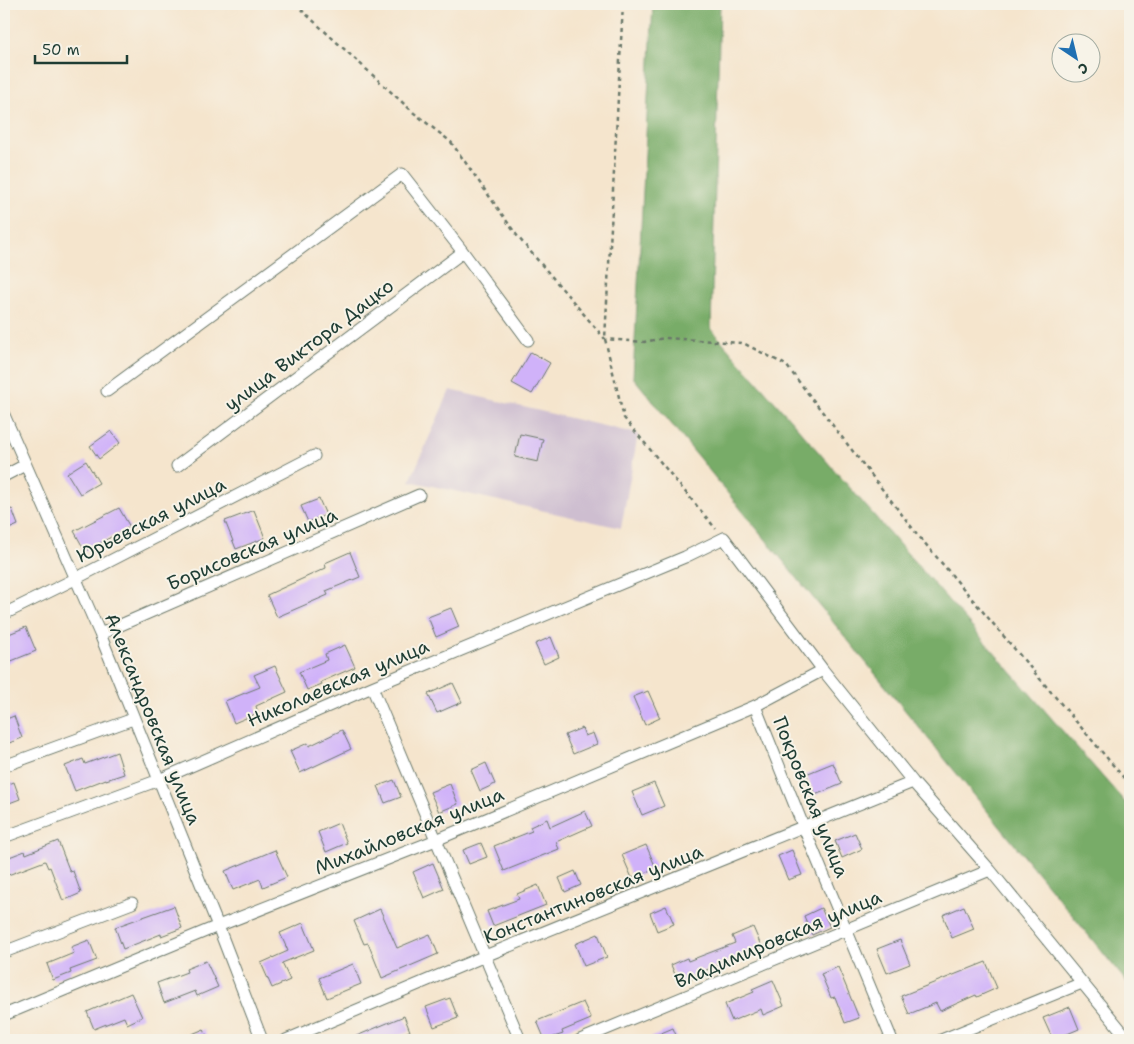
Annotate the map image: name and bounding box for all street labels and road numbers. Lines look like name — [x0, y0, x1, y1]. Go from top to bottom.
street label: улица Виктора Дацко — [219, 273, 399, 417]
street label: Юрьевская улица — [72, 471, 230, 568]
street label: Борисовская улица — [163, 502, 341, 596]
street label: Александровская улица — [99, 609, 207, 829]
street label: Николаевская улица — [243, 633, 433, 733]
street label: Покровская улица — [767, 713, 855, 881]
street label: Михайловская улица — [311, 782, 508, 880]
street label: Константиновская улица — [480, 838, 707, 950]
street label: Владимировская улица — [671, 884, 885, 994]

